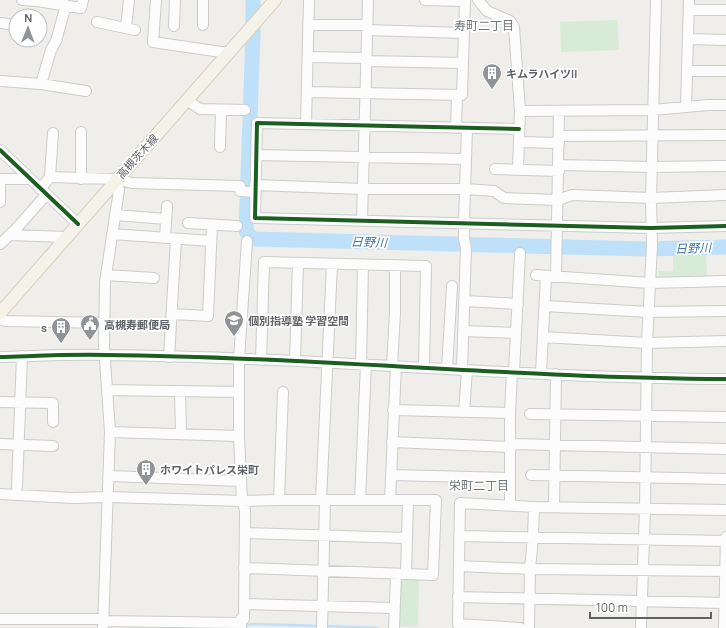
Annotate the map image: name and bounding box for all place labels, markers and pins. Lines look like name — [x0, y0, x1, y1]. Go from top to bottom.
building icon: キムラハイツII — [481, 62, 503, 90]
place label: キムラハイツII — [506, 66, 577, 81]
school or university icon: 個別指導塾 学習空間 — [223, 309, 245, 337]
public building icon: 高槻寿郵便局 — [79, 313, 101, 341]
place label: 個別指導塾 学習空間 — [248, 313, 349, 328]
building icon: s — [50, 316, 72, 344]
place label: 高槻寿郵便局 — [104, 317, 170, 332]
place label: s — [41, 320, 47, 335]
building icon: ホワイトパレス栄町 — [135, 458, 157, 486]
place label: ホワイトパレス栄町 — [160, 462, 259, 477]

